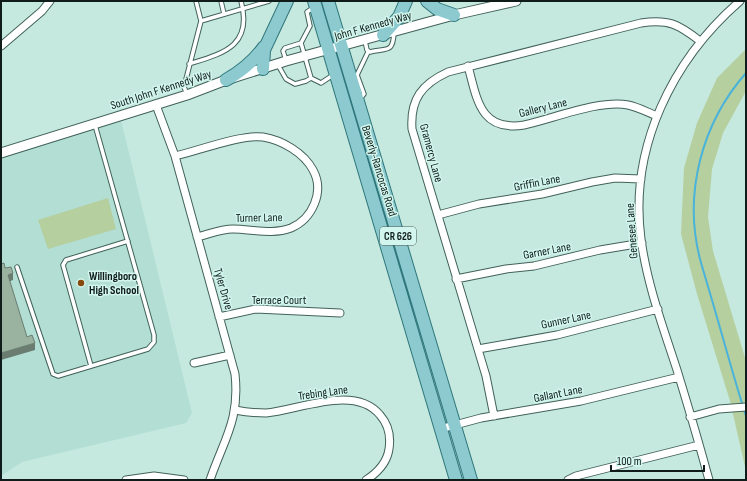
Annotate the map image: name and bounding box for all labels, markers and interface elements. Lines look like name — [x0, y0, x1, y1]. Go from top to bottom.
street label: John F Kennedy Way — [332, 8, 414, 44]
street label: South John F Kennedy Way — [109, 66, 214, 113]
street label: Gallery Lane — [517, 95, 569, 121]
street label: Gramercy Lane — [416, 122, 446, 184]
street label: Beverly-Rancocas Road — [358, 124, 400, 218]
street label: Griffin Lane — [513, 171, 562, 195]
street label: Genesee Lane — [623, 203, 641, 259]
street label: Turner Lane — [235, 210, 283, 226]
road number: CR 626 — [380, 227, 416, 245]
street label: Garner Lane — [522, 239, 572, 263]
street label: Tyler Drive — [210, 267, 236, 312]
place label: Willingboro High School — [89, 269, 139, 298]
marker: Willingboro High School — [76, 278, 86, 288]
street label: Terrace Court — [252, 293, 307, 308]
street label: Gunner Lane — [540, 307, 592, 333]
street label: Trebing Lane — [297, 382, 349, 404]
street label: Gallant Lane — [532, 382, 584, 406]
scale bar — [611, 447, 704, 473]
text: 100 m — [617, 454, 642, 469]

